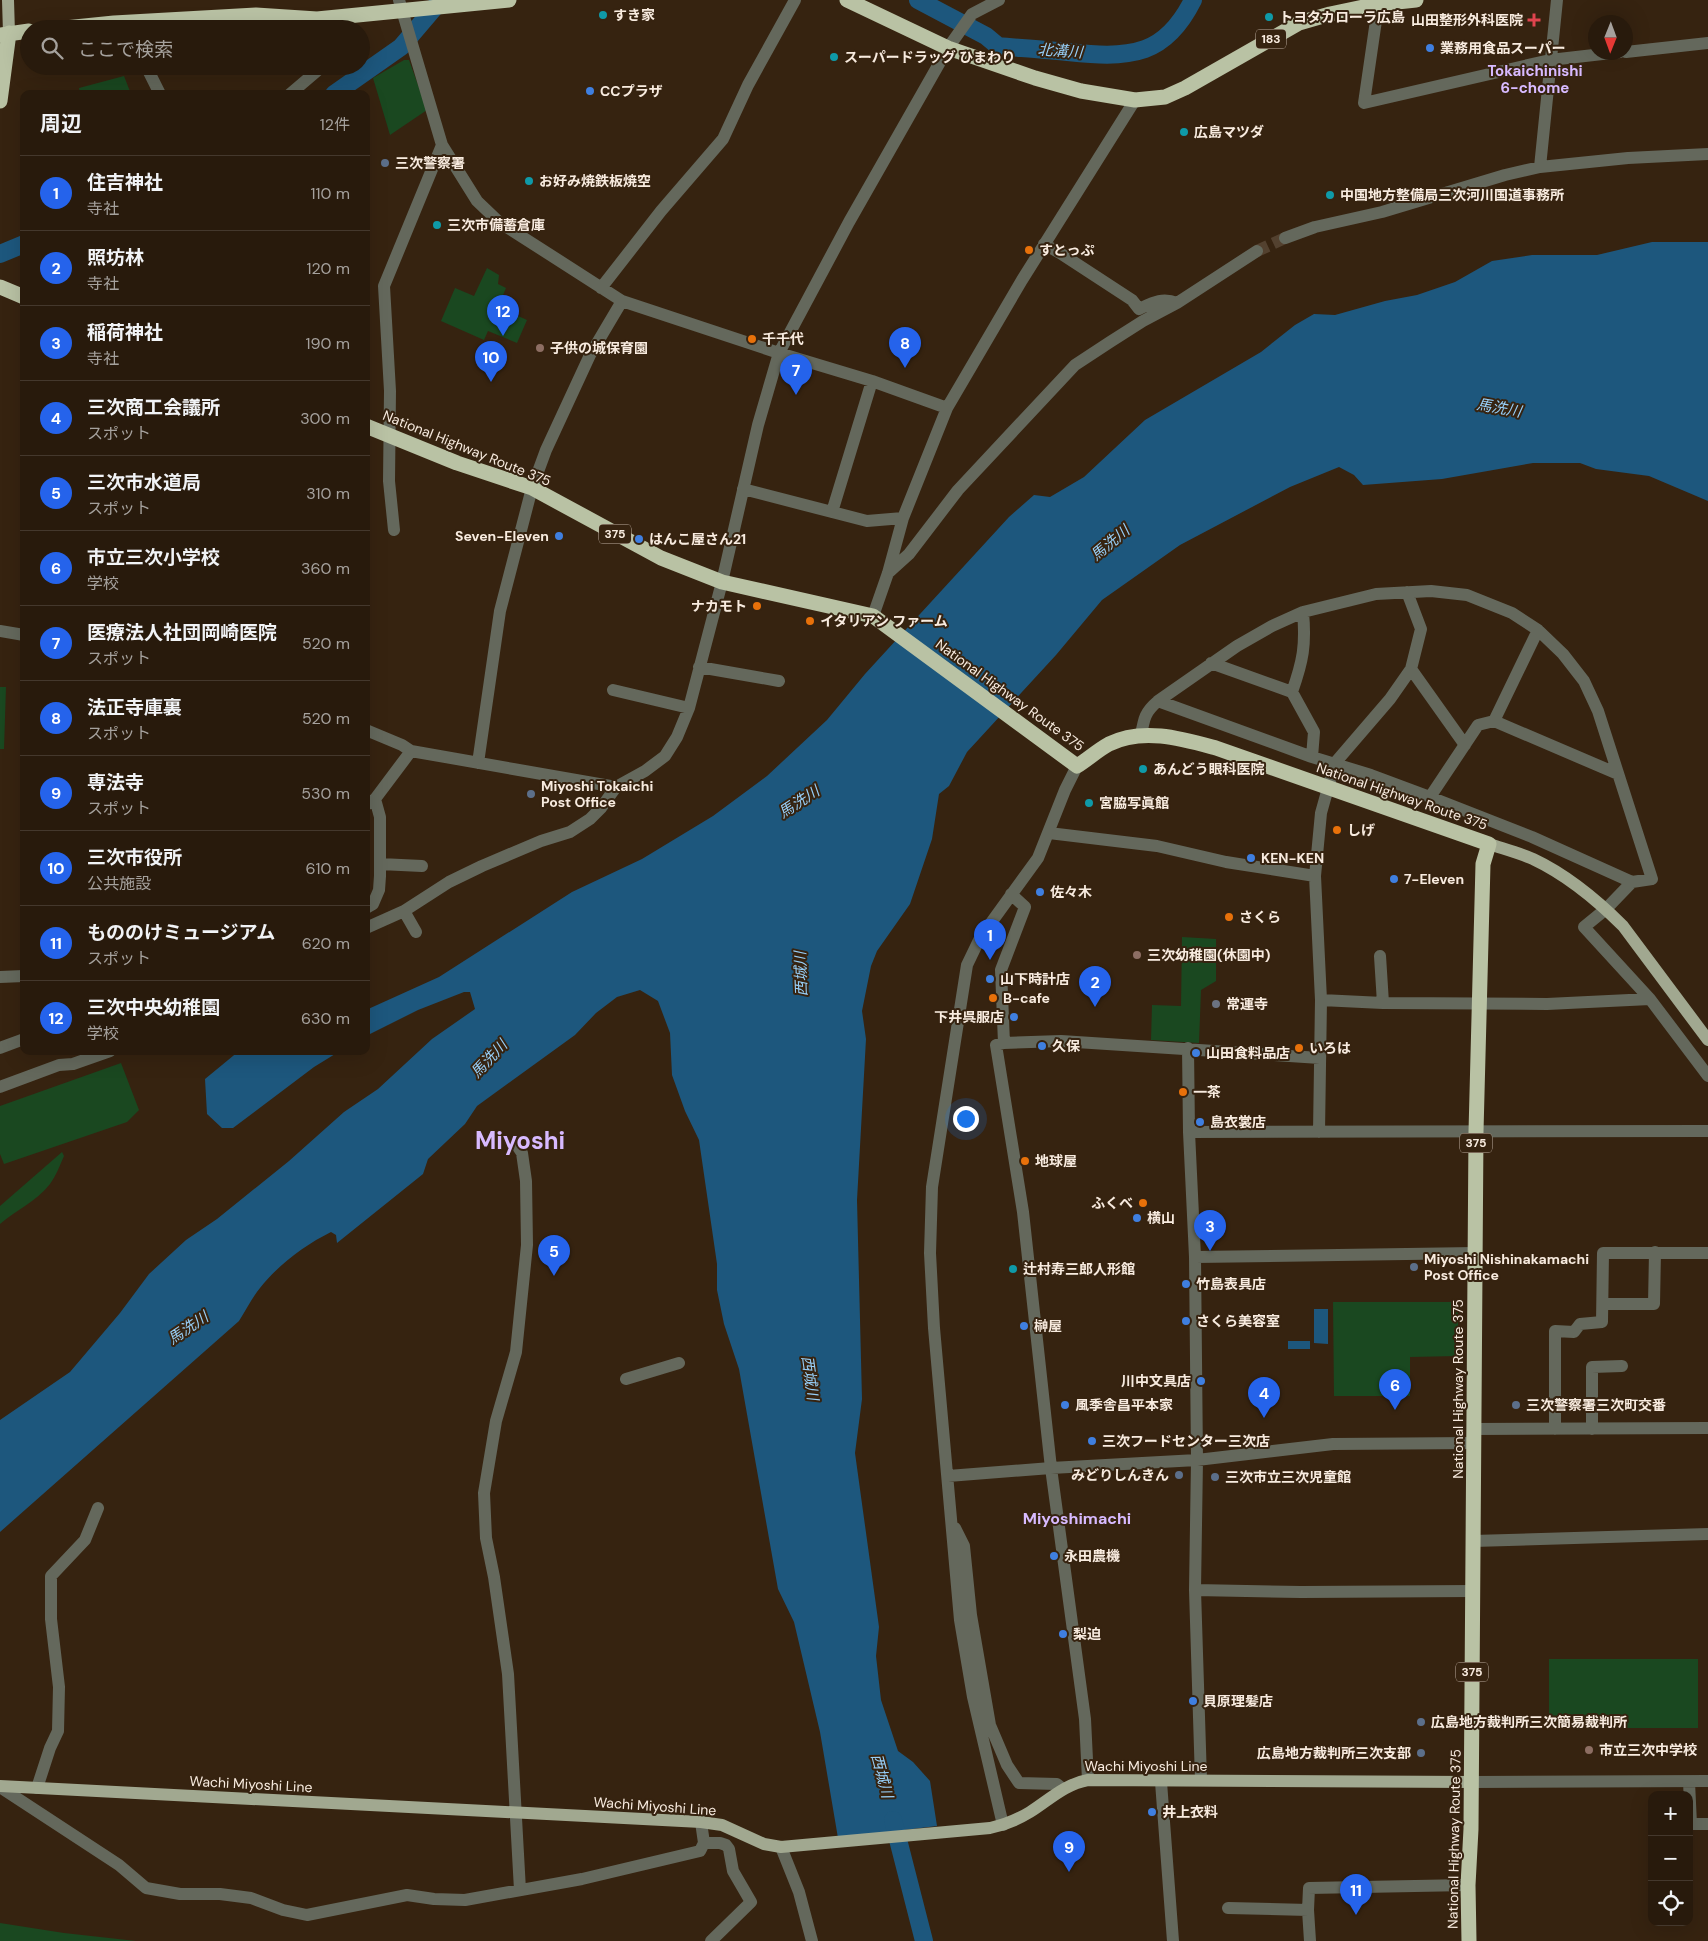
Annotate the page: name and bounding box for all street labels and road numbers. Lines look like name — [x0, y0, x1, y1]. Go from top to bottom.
road number: 183 — [1256, 30, 1286, 48]
street label: National Highway Route 375 — [380, 406, 554, 490]
road number: 375 — [599, 524, 631, 544]
street label: National Highway Route 375 — [932, 635, 1088, 755]
street label: National Highway Route 375 — [1314, 758, 1490, 834]
road number: 375 — [1460, 1134, 1492, 1152]
street label: National Highway Route 375 — [1449, 1299, 1467, 1479]
road number: 375 — [1456, 1662, 1488, 1681]
street label: National Highway Route 375 — [1443, 1749, 1465, 1929]
street label: Wachi Miyoshi Line — [1084, 1757, 1208, 1775]
street label: Wachi Miyoshi Line — [189, 1772, 313, 1796]
street label: Wachi Miyoshi Line — [593, 1793, 717, 1819]

